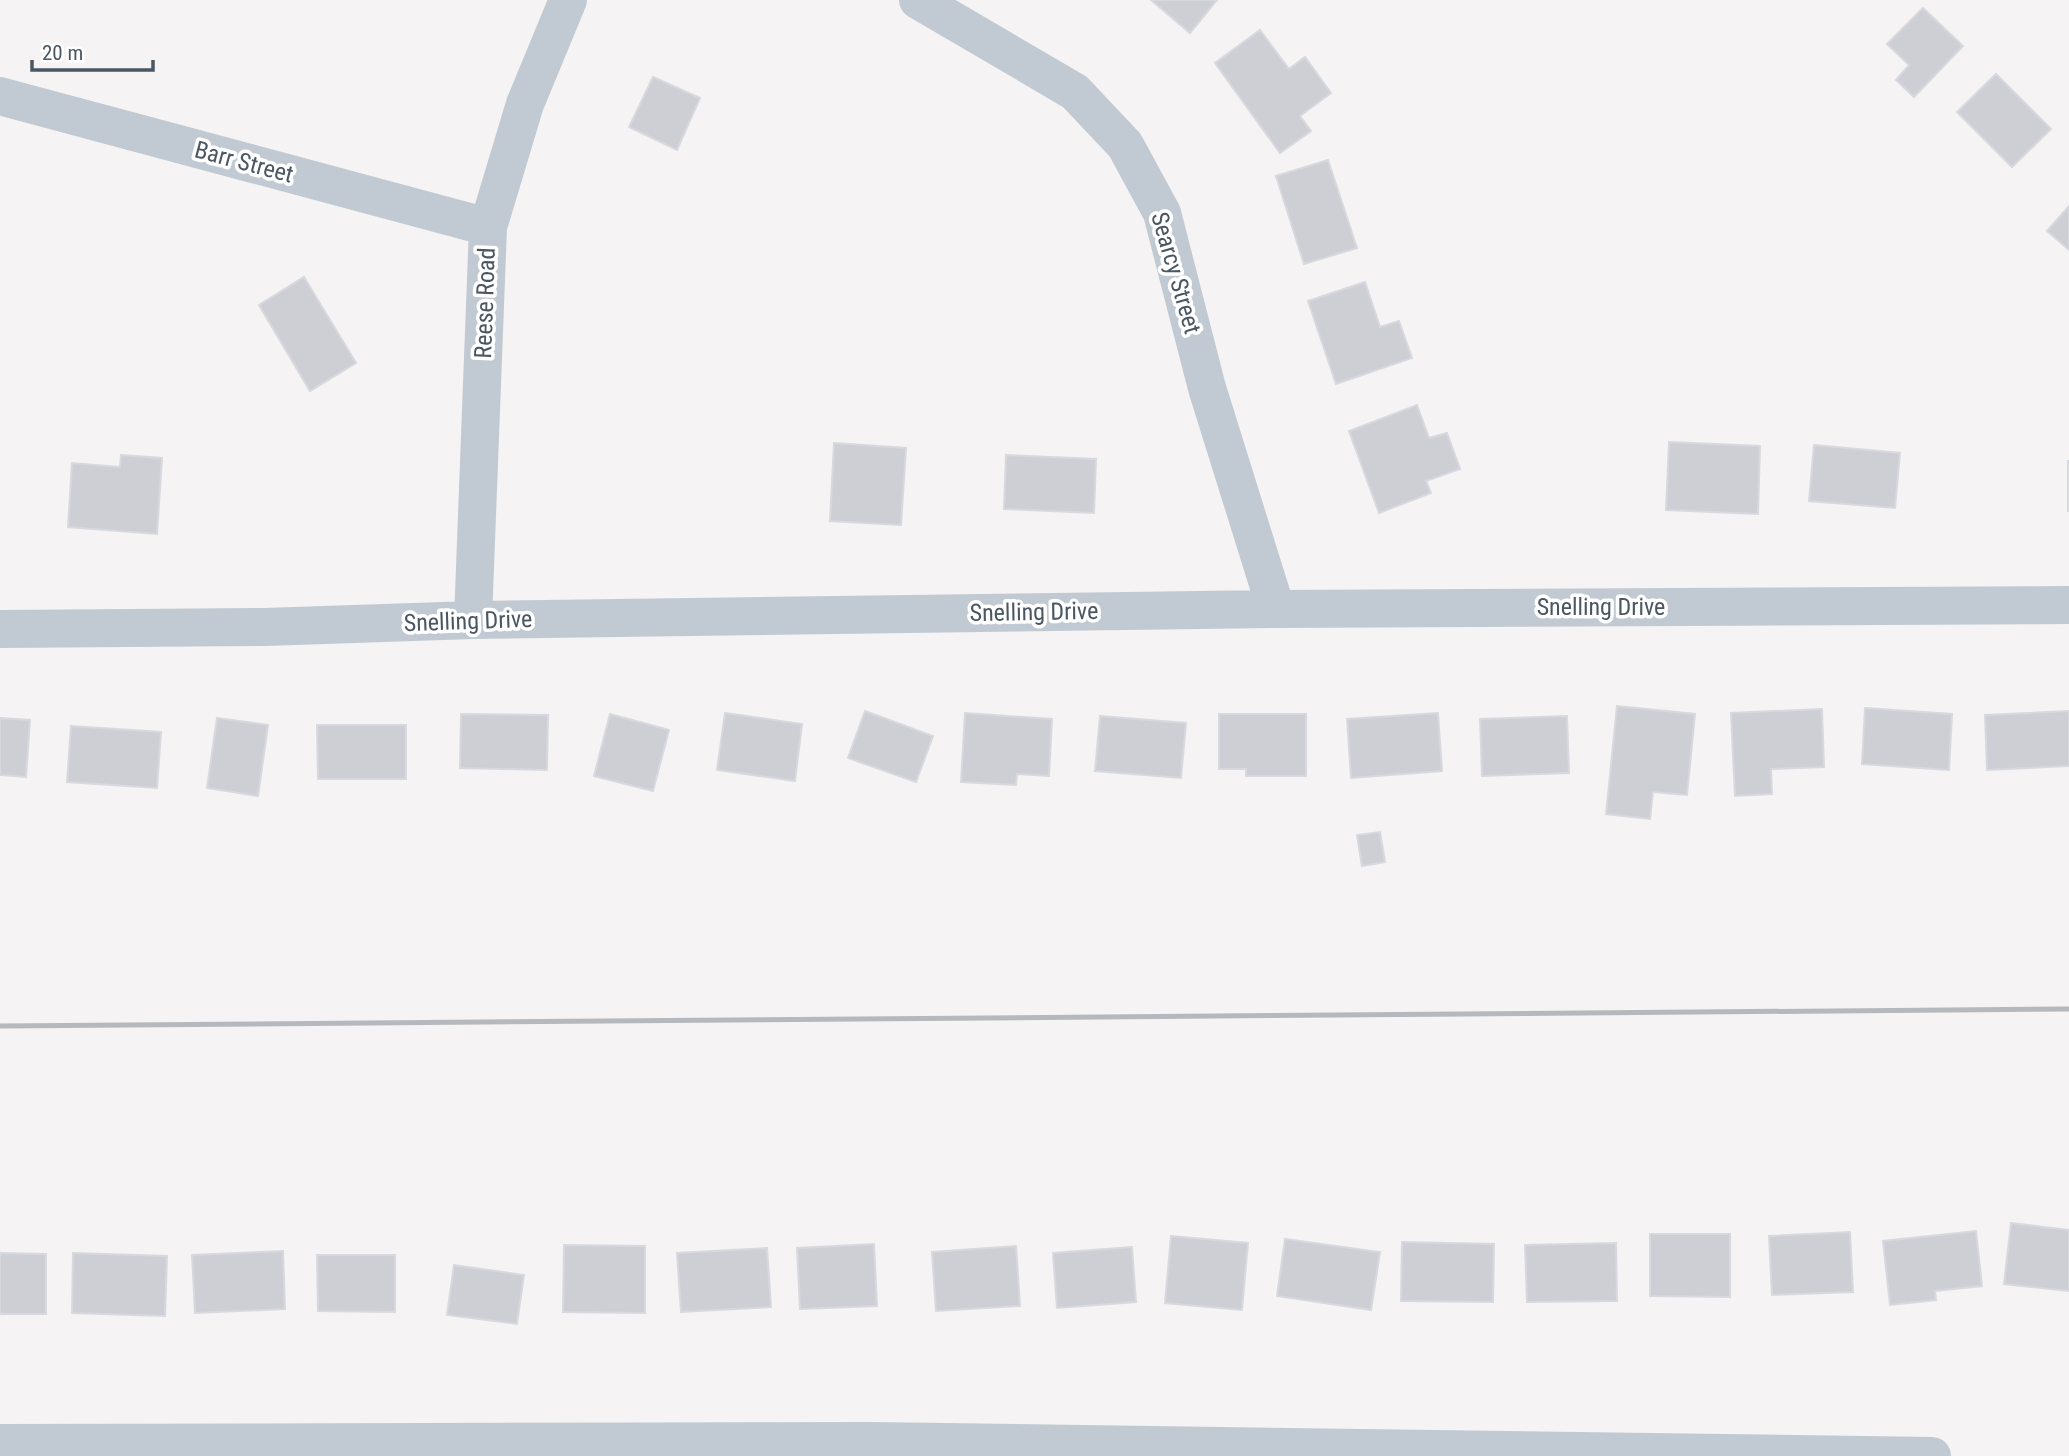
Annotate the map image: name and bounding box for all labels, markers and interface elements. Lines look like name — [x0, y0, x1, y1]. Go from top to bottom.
scale bar — [32, 28, 152, 72]
text: 20 m — [42, 41, 83, 65]
street label: Barr Street — [192, 135, 296, 189]
street label: Searcy Street — [1145, 209, 1207, 337]
street label: Reese Road — [469, 247, 501, 359]
street label: Snelling Drive — [1537, 593, 1665, 621]
street label: Snelling Drive — [969, 597, 1099, 627]
street label: Snelling Drive — [403, 605, 533, 637]

